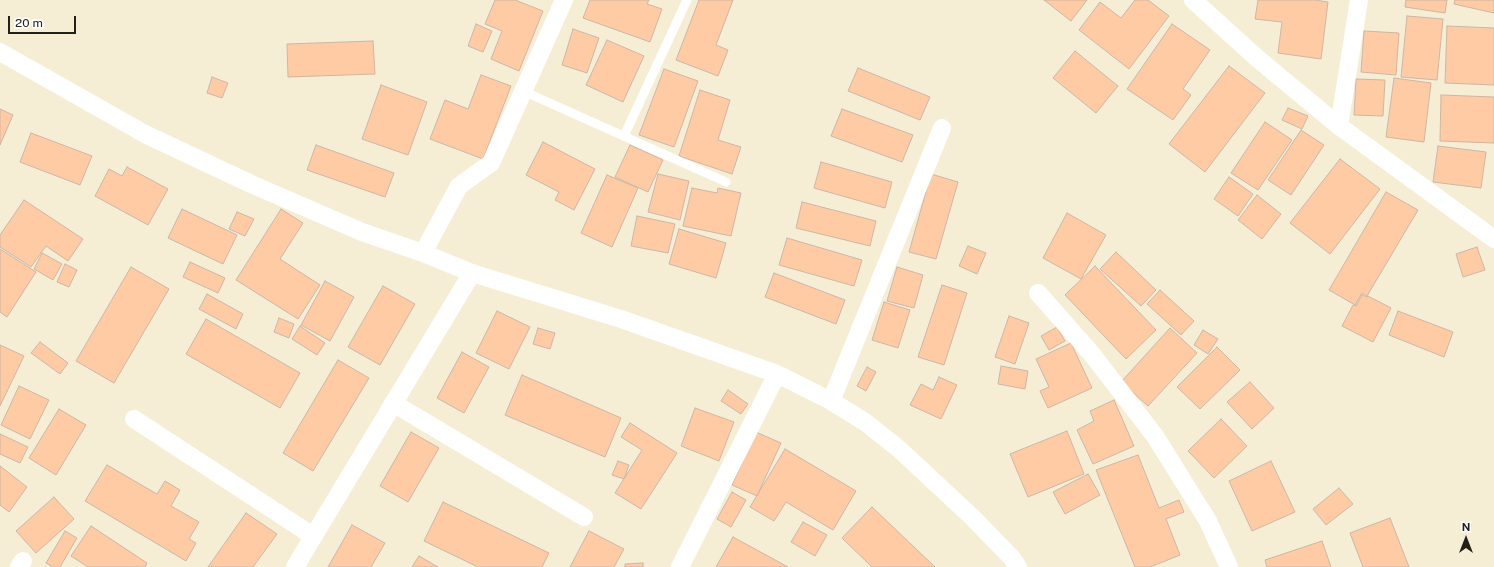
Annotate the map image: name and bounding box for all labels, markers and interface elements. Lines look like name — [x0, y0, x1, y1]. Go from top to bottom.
scale bar — [10, 8, 78, 34]
text: 20 m — [15, 16, 43, 30]
north arrow — [1446, 519, 1486, 559]
text: N — [1462, 521, 1470, 533]

